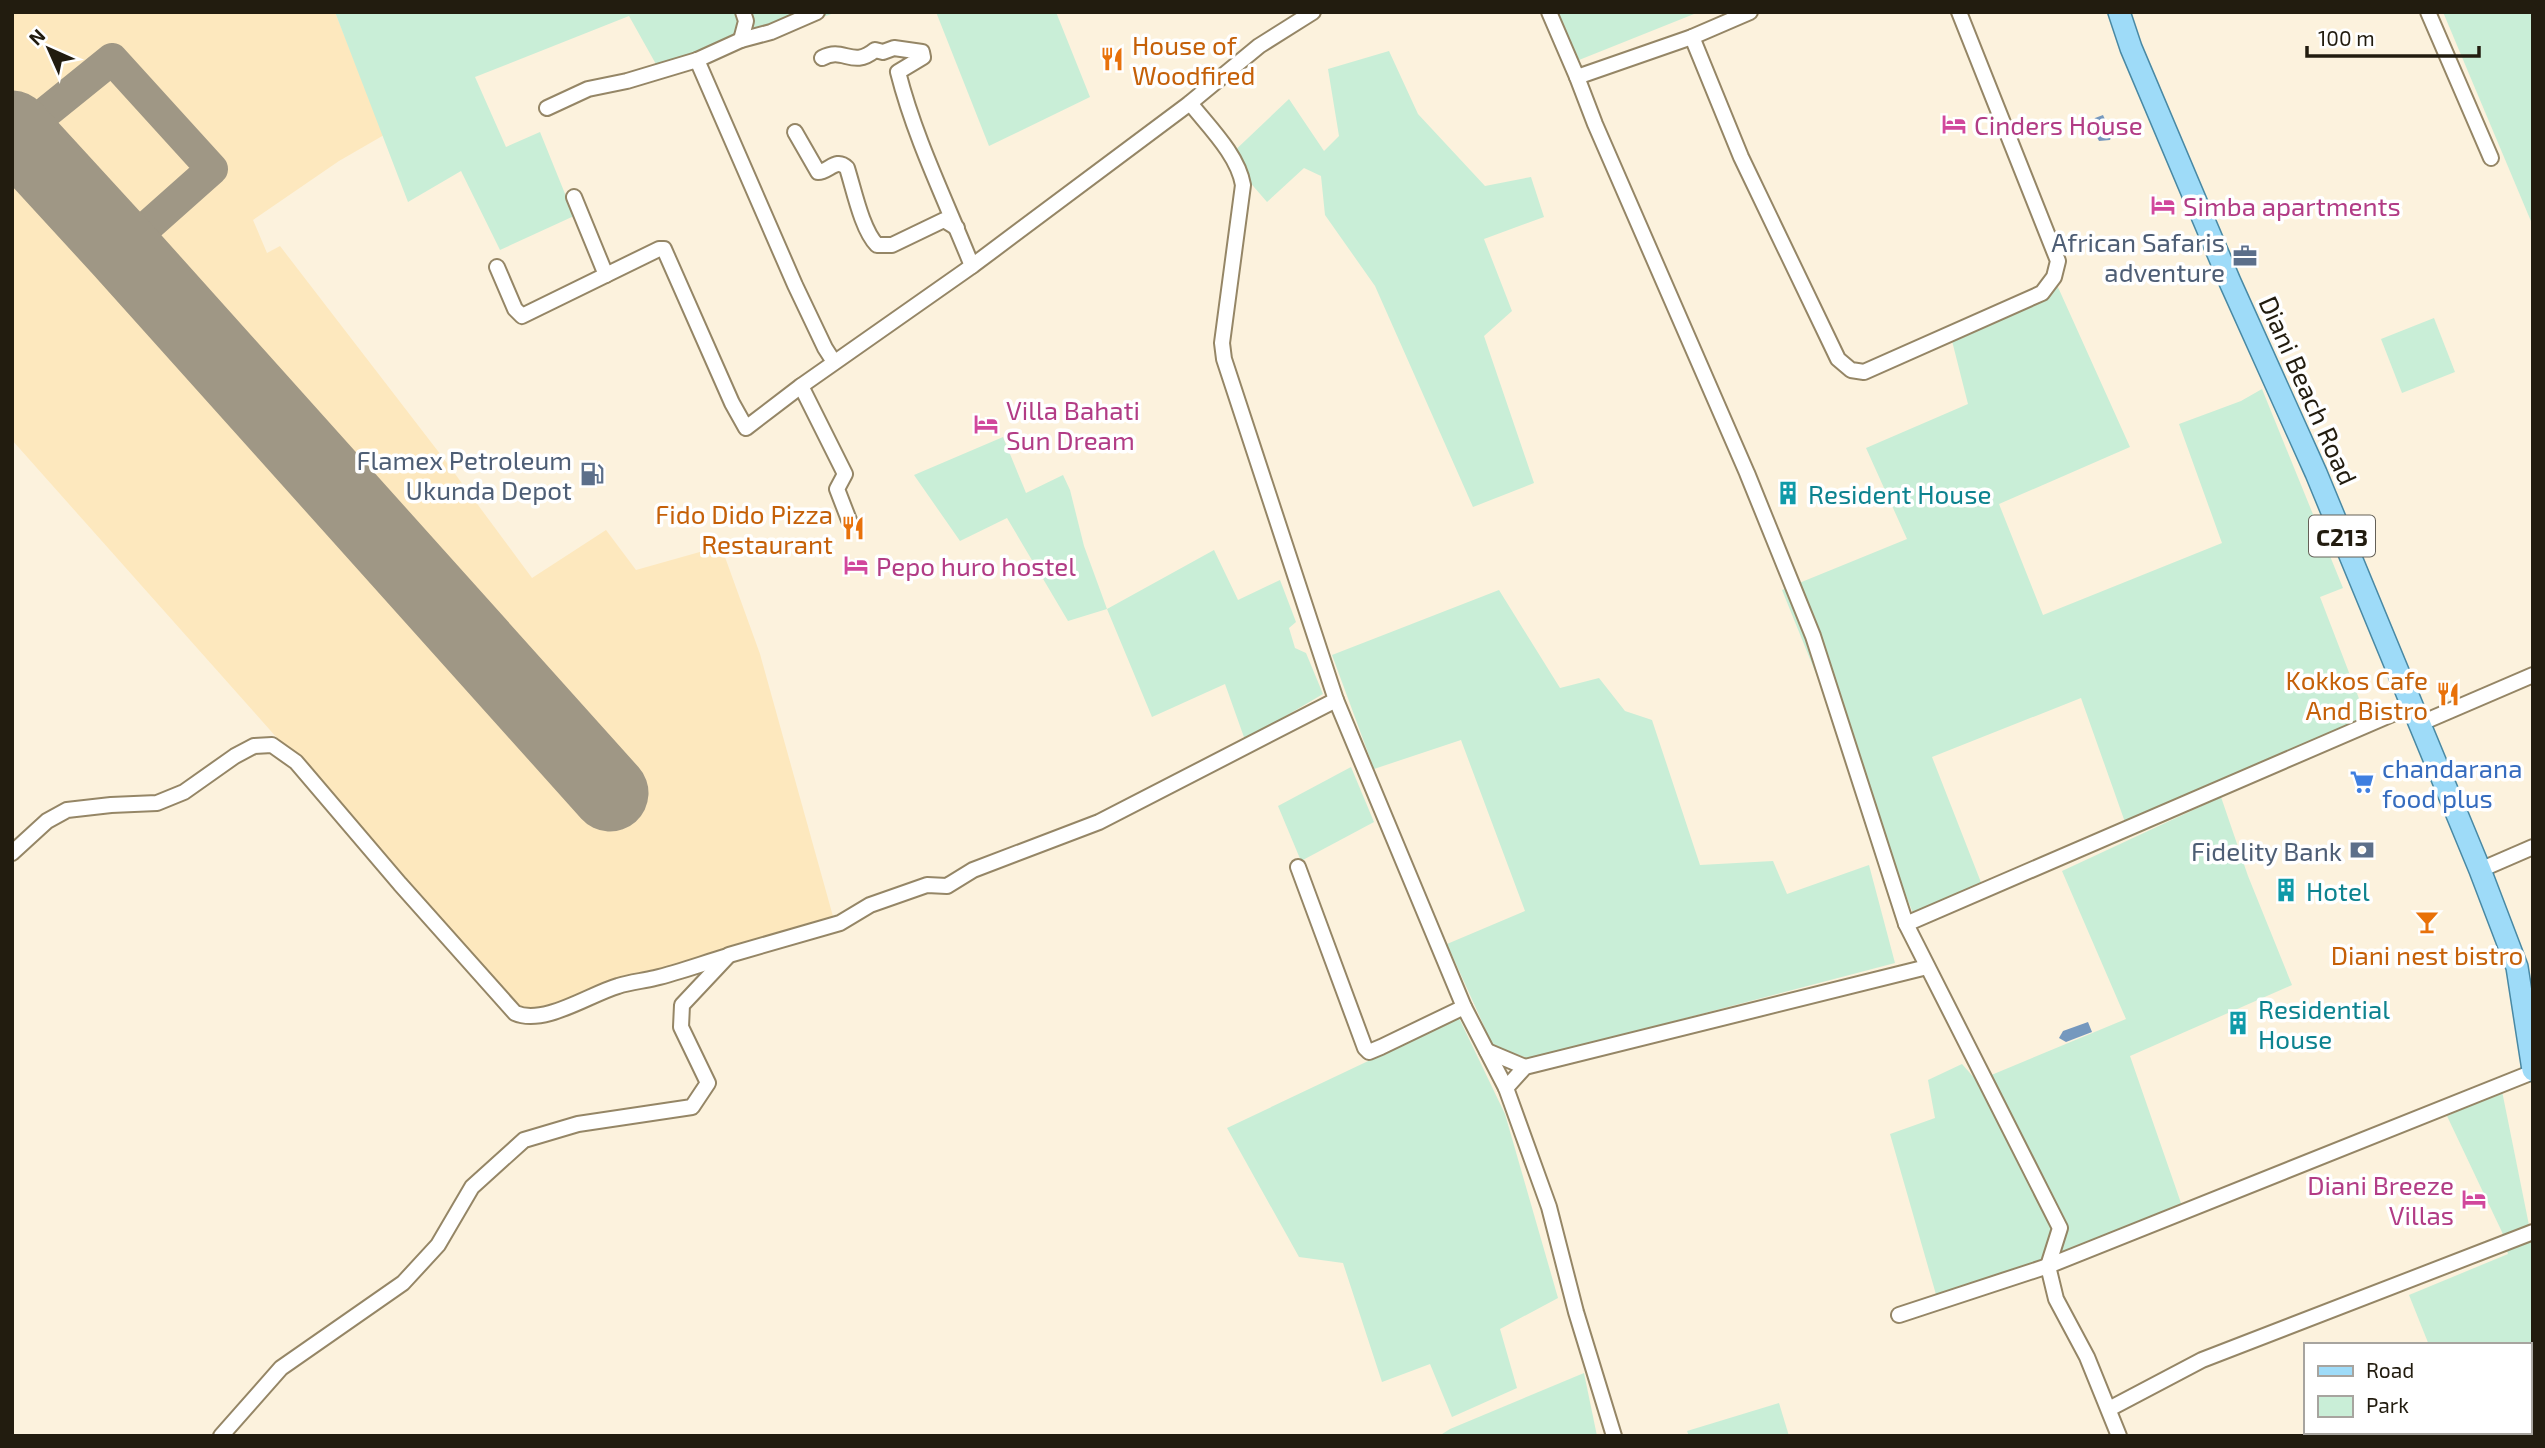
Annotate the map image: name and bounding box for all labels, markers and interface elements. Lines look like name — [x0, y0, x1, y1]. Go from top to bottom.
north arrow — [14, 14, 84, 84]
scale bar — [2307, 14, 2478, 58]
text: N — [24, 24, 50, 50]
text: 100 m — [2318, 25, 2375, 50]
place label: House of Woodfired — [1132, 29, 1255, 90]
restaurant icon: House of Woodfired — [1098, 45, 1126, 73]
place label: Cinders House — [1974, 109, 2143, 140]
hotel icon: Cinders House — [1940, 110, 1968, 138]
place label: Simba apartments — [2183, 190, 2401, 221]
hotel icon: Simba apartments — [2149, 191, 2177, 219]
place label: African Safaris adventure — [2051, 226, 2225, 287]
office icon: African Safaris adventure — [2231, 242, 2259, 270]
street label: Diani Beach Road — [2254, 291, 2364, 489]
place label: Villa Bahati Sun Dream — [1006, 394, 1140, 455]
hotel icon: Villa Bahati Sun Dream — [972, 410, 1000, 438]
place label: Flamex Petroleum Ukunda Depot — [357, 444, 572, 505]
fuel station icon: Flamex Petroleum Ukunda Depot — [578, 460, 606, 488]
place label: Resident House — [1808, 478, 1991, 509]
building icon: Resident House — [1774, 479, 1802, 507]
place label: Fido Dido Pizza Restaurant — [655, 498, 833, 559]
restaurant icon: Fido Dido Pizza Restaurant — [839, 514, 867, 542]
road number: C213 — [2309, 516, 2375, 556]
place label: Pepo huro hostel — [876, 550, 1076, 581]
hotel icon: Pepo huro hostel — [842, 551, 870, 579]
place label: Kokkos Cafe And Bistro — [2286, 664, 2428, 725]
restaurant icon: Kokkos Cafe And Bistro — [2434, 680, 2462, 708]
place label: chandarana food plus — [2382, 752, 2522, 813]
supermarket icon: chandarana food plus — [2348, 768, 2376, 796]
place label: Fidelity Bank — [2191, 835, 2342, 866]
bank icon: Fidelity Bank — [2348, 836, 2376, 864]
place label: Hotel — [2306, 875, 2370, 906]
building icon: Hotel — [2272, 876, 2300, 904]
bar icon: Diani nest bistro — [2413, 908, 2441, 936]
place label: Diani nest bistro — [2331, 939, 2523, 970]
place label: Residential House — [2258, 993, 2390, 1054]
building icon: Residential House — [2224, 1009, 2252, 1037]
place label: Diani Breeze Villas — [2307, 1169, 2454, 1230]
hotel icon: Diani Breeze Villas — [2460, 1185, 2488, 1213]
legend — [2304, 1343, 2531, 1434]
text: Road — [2366, 1357, 2414, 1382]
text: Park — [2366, 1392, 2409, 1417]

